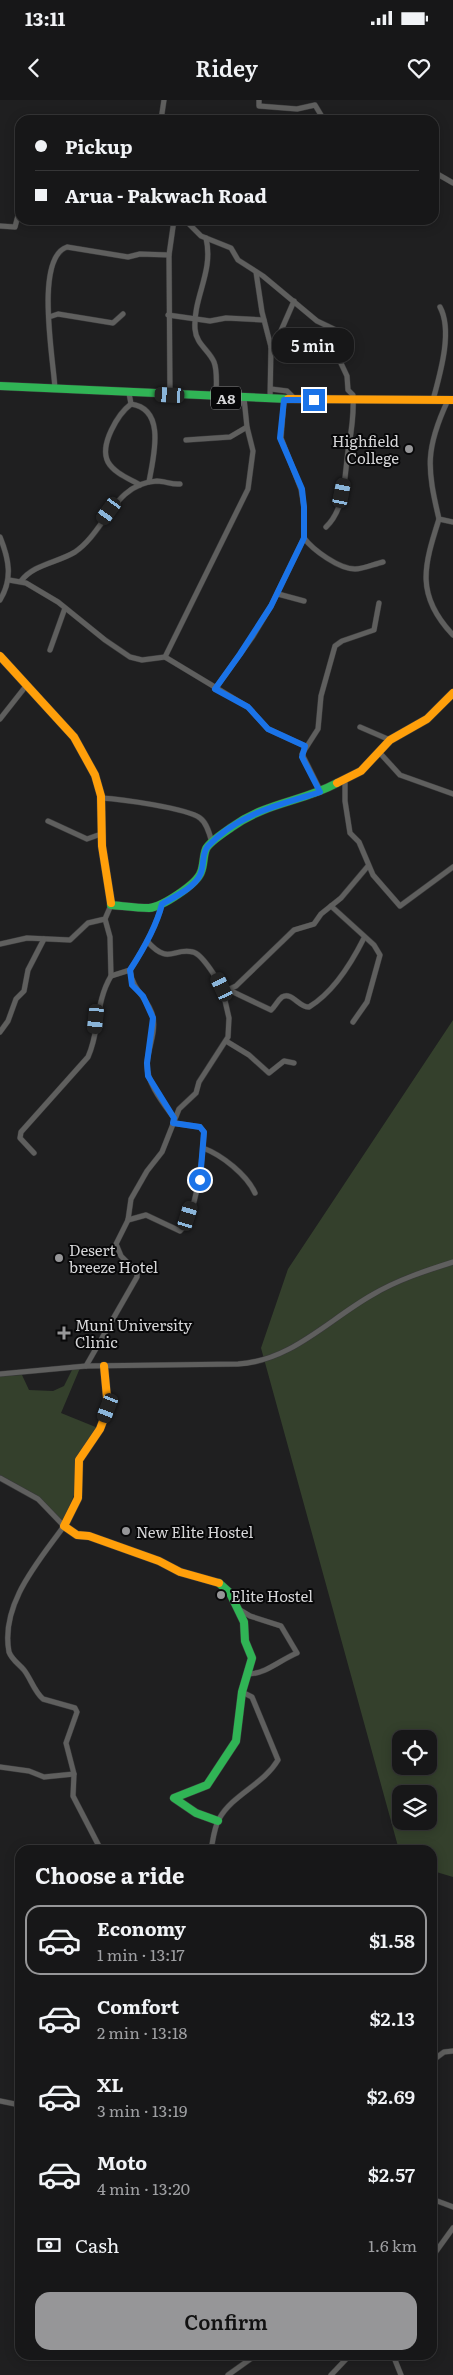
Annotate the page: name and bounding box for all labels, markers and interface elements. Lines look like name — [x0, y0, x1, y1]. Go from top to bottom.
text: 13:11 — [25, 4, 65, 32]
text: Ridey — [195, 51, 258, 84]
icon: back — [20, 54, 48, 82]
icon: heart — [405, 54, 433, 82]
text: Pickup — [65, 132, 133, 160]
text: Arua - Pakwach Road — [65, 181, 267, 209]
callout: 5 min — [273, 328, 355, 362]
text: 5 min — [291, 333, 335, 357]
road number: A8 — [211, 386, 241, 410]
car — [154, 387, 185, 403]
route end — [303, 389, 325, 411]
place label: Highfield College — [332, 429, 399, 469]
marker: Highfield College — [403, 443, 415, 455]
car — [331, 477, 352, 509]
car — [94, 494, 123, 528]
car — [208, 970, 235, 1004]
car — [86, 1003, 105, 1035]
route start — [189, 1169, 211, 1191]
car — [176, 1199, 199, 1233]
place label: Desert breeze Hotel — [69, 1238, 158, 1278]
marker: Desert breeze Hotel — [53, 1252, 65, 1264]
place label: Muni University Clinic — [75, 1313, 193, 1353]
marker: Muni University Clinic — [57, 1326, 71, 1340]
car — [95, 1391, 120, 1425]
place label: New Elite Hostel — [136, 1520, 253, 1543]
marker: New Elite Hostel — [120, 1525, 132, 1537]
place label: Elite Hostel — [231, 1584, 313, 1607]
marker: Elite Hostel — [215, 1589, 227, 1601]
map controls — [392, 1730, 437, 1830]
button: locate — [392, 1730, 437, 1775]
button: layers — [392, 1785, 437, 1830]
text: Choose a ride — [35, 1858, 184, 1891]
text: Economy — [97, 1914, 186, 1942]
icon: car — [37, 1918, 82, 1963]
text: $1.58 — [369, 1926, 415, 1954]
text: 1 min · 13:17 — [97, 1942, 185, 1966]
text: Comfort — [97, 1992, 179, 2020]
icon: car — [37, 1996, 82, 2041]
text: $2.13 — [369, 2004, 415, 2032]
text: 2 min · 13:18 — [97, 2020, 187, 2044]
text: XL — [97, 2070, 124, 2098]
icon: car — [37, 2074, 82, 2119]
text: $2.69 — [366, 2082, 415, 2110]
text: 3 min · 13:19 — [97, 2098, 187, 2122]
text: Moto — [97, 2148, 147, 2176]
icon: car — [37, 2152, 82, 2197]
text: $2.57 — [368, 2160, 415, 2188]
text: 4 min · 13:20 — [97, 2176, 190, 2200]
icon: cash — [35, 2231, 63, 2259]
text: Cash — [75, 2231, 119, 2259]
text: 1.6 km — [368, 2233, 417, 2257]
button: Confirm — [35, 2292, 417, 2350]

